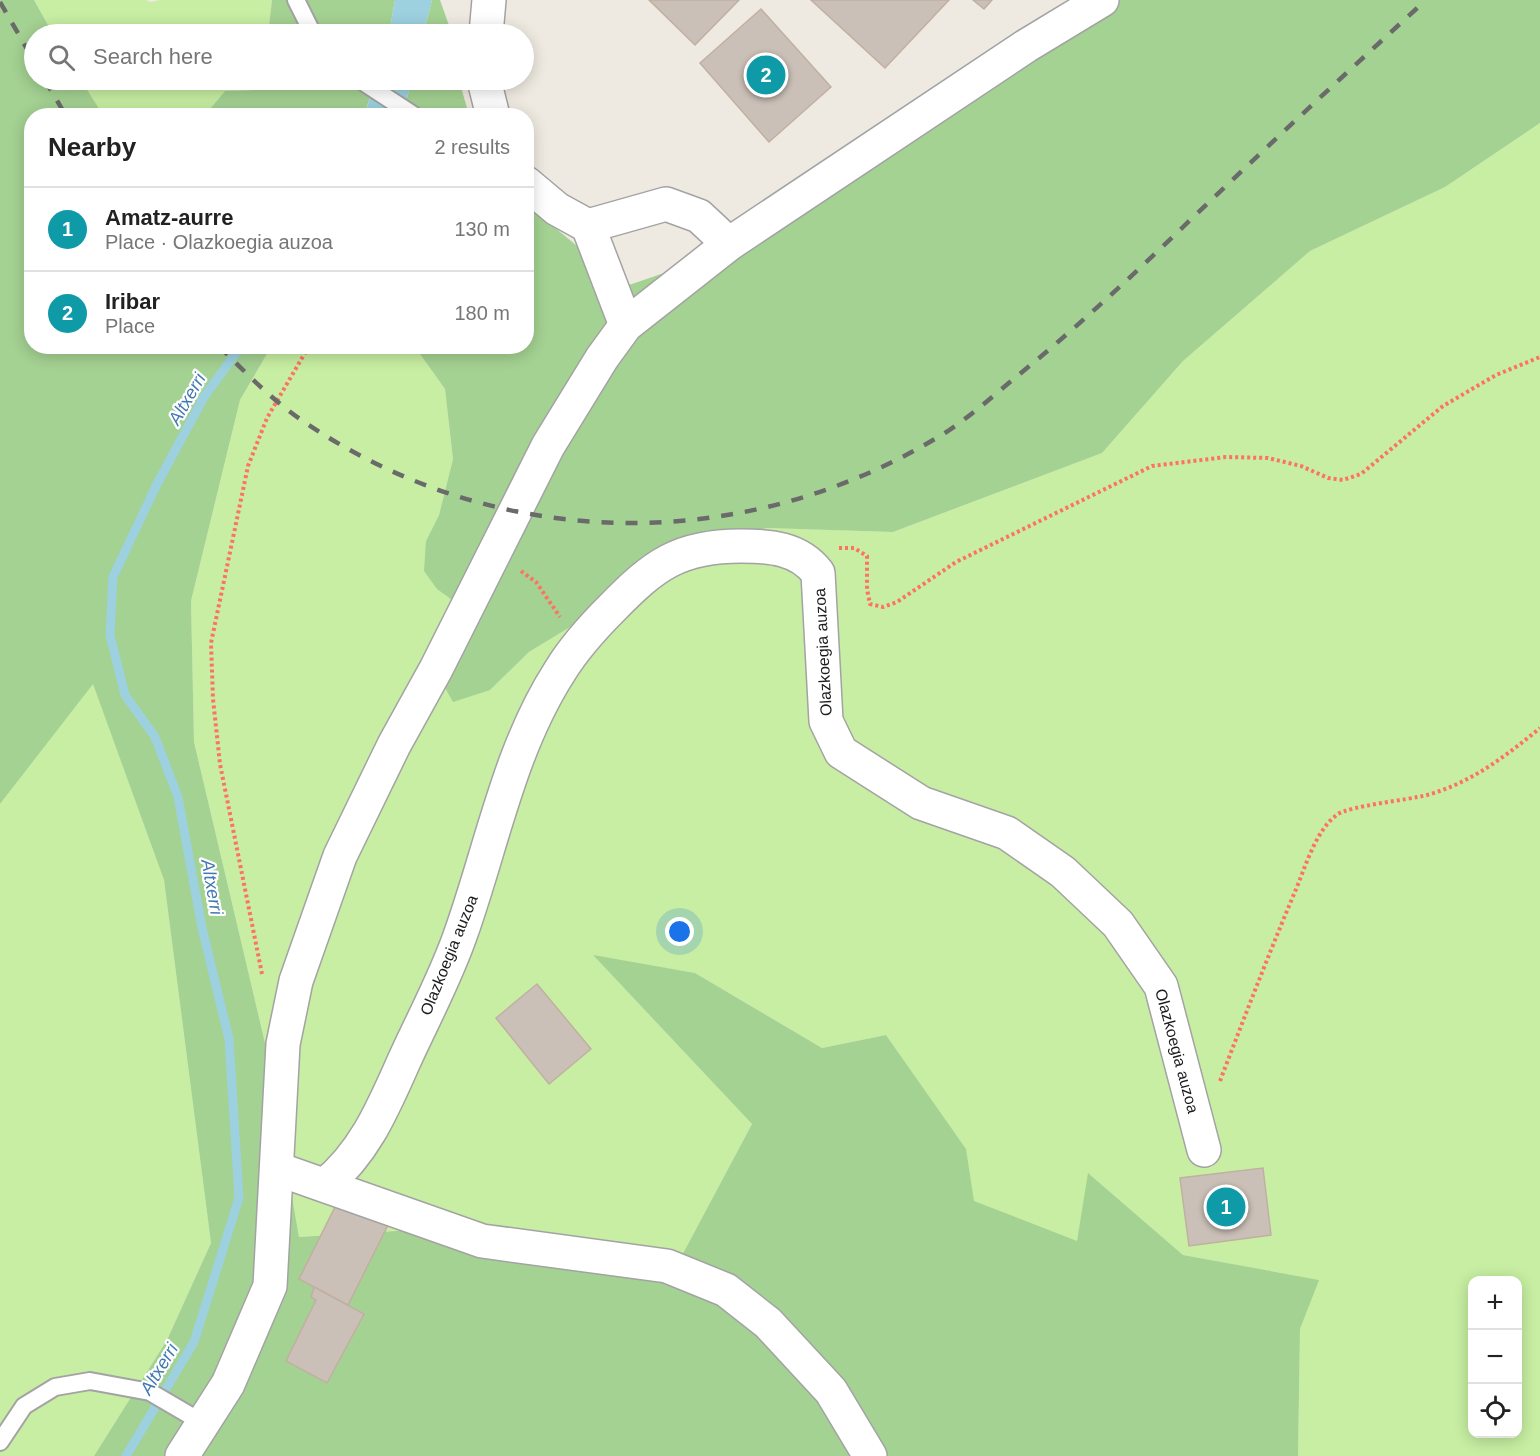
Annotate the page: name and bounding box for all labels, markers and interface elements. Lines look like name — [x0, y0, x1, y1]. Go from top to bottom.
search box — [24, 24, 534, 90]
icon: search — [45, 41, 78, 74]
text: Search here — [93, 44, 213, 69]
pin: 2 — [746, 52, 786, 98]
text: Nearby — [48, 132, 136, 162]
text: 2 results — [434, 136, 510, 158]
text: Amatz-aurre — [105, 205, 233, 230]
text: 1 — [62, 218, 73, 240]
text: 130 m — [454, 218, 510, 240]
text: Place · Olazkoegia auzoa — [105, 231, 333, 253]
text: Iribar — [105, 289, 160, 314]
text: 2 — [62, 302, 73, 324]
text: 180 m — [454, 302, 510, 324]
text: Place — [105, 315, 155, 337]
water label: Altxerri — [164, 369, 210, 429]
street label: Olazkoegia auzoa — [811, 588, 835, 716]
water label: Altxerri — [197, 857, 227, 917]
street label: Olazkoegia auzoa — [417, 892, 481, 1018]
your location — [665, 917, 694, 946]
street label: Olazkoegia auzoa — [1152, 987, 1202, 1115]
pin: 1 — [1206, 1184, 1246, 1230]
map controls — [1468, 1276, 1522, 1438]
button: + — [1468, 1276, 1522, 1330]
button: − — [1468, 1330, 1522, 1384]
water label: Altxerri — [135, 1339, 183, 1399]
button: locate — [1468, 1384, 1522, 1438]

